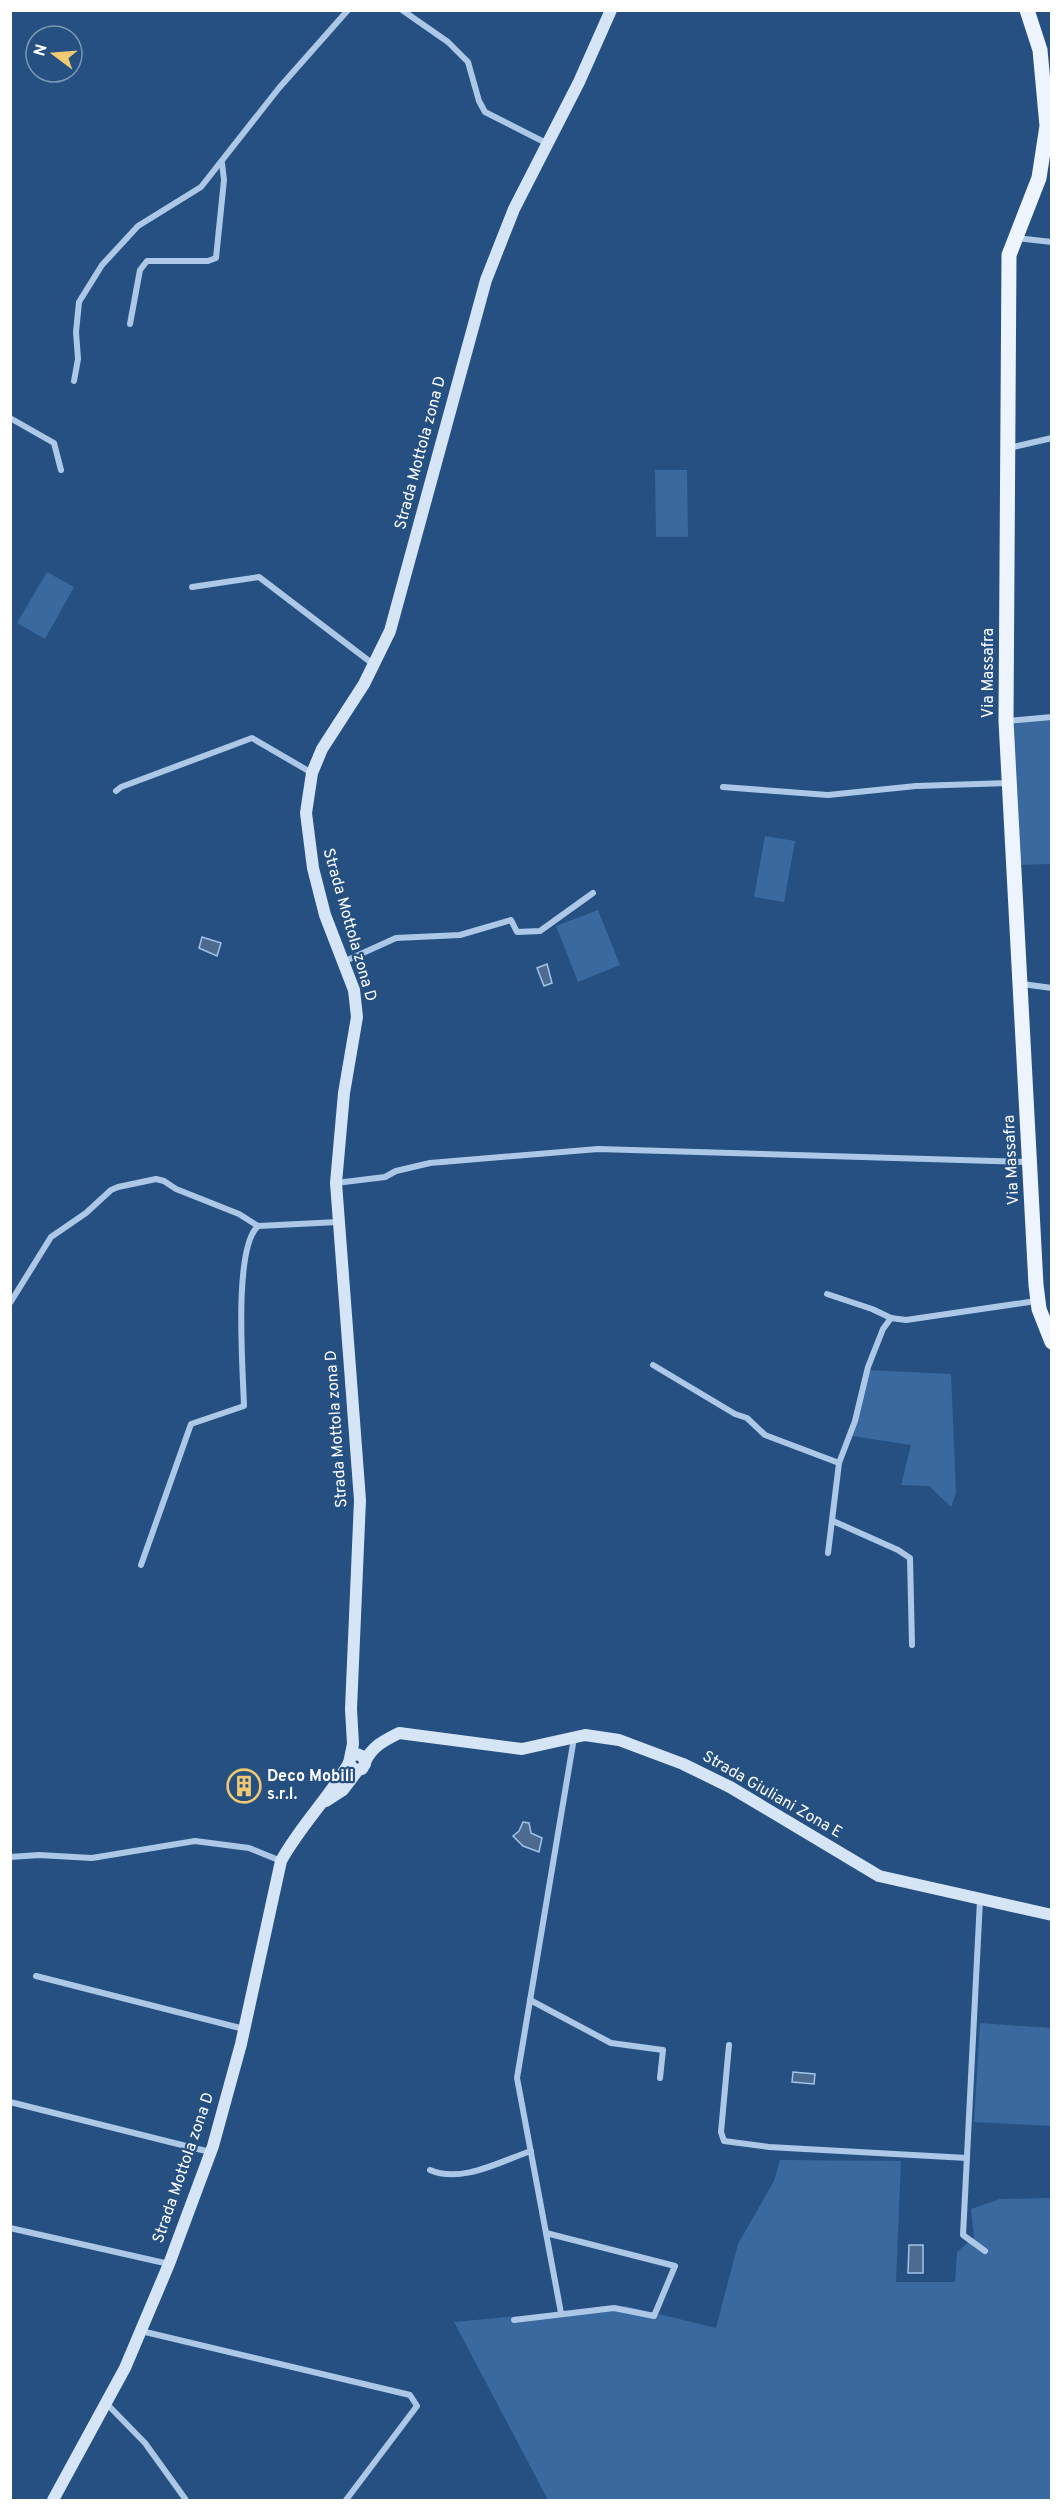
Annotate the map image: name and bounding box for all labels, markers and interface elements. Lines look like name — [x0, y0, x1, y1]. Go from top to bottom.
north arrow — [24, 24, 84, 84]
text: N — [30, 42, 53, 59]
street label: Strada Mottola zona D — [391, 374, 451, 532]
street label: Via Massafra — [979, 628, 999, 718]
street label: Strada Mottola zona D — [318, 846, 380, 1004]
street label: Via Massafra — [1000, 1114, 1024, 1206]
street label: Strada Mottola zona D — [322, 1349, 352, 1509]
street label: Strada Giuliani Zona E — [699, 1747, 845, 1843]
place label: Deco Mobili s.r.l. — [267, 1767, 354, 1805]
building icon: Deco Mobili s.r.l. — [226, 1768, 262, 1804]
street label: Strada Mottola zona D — [149, 2090, 219, 2246]

